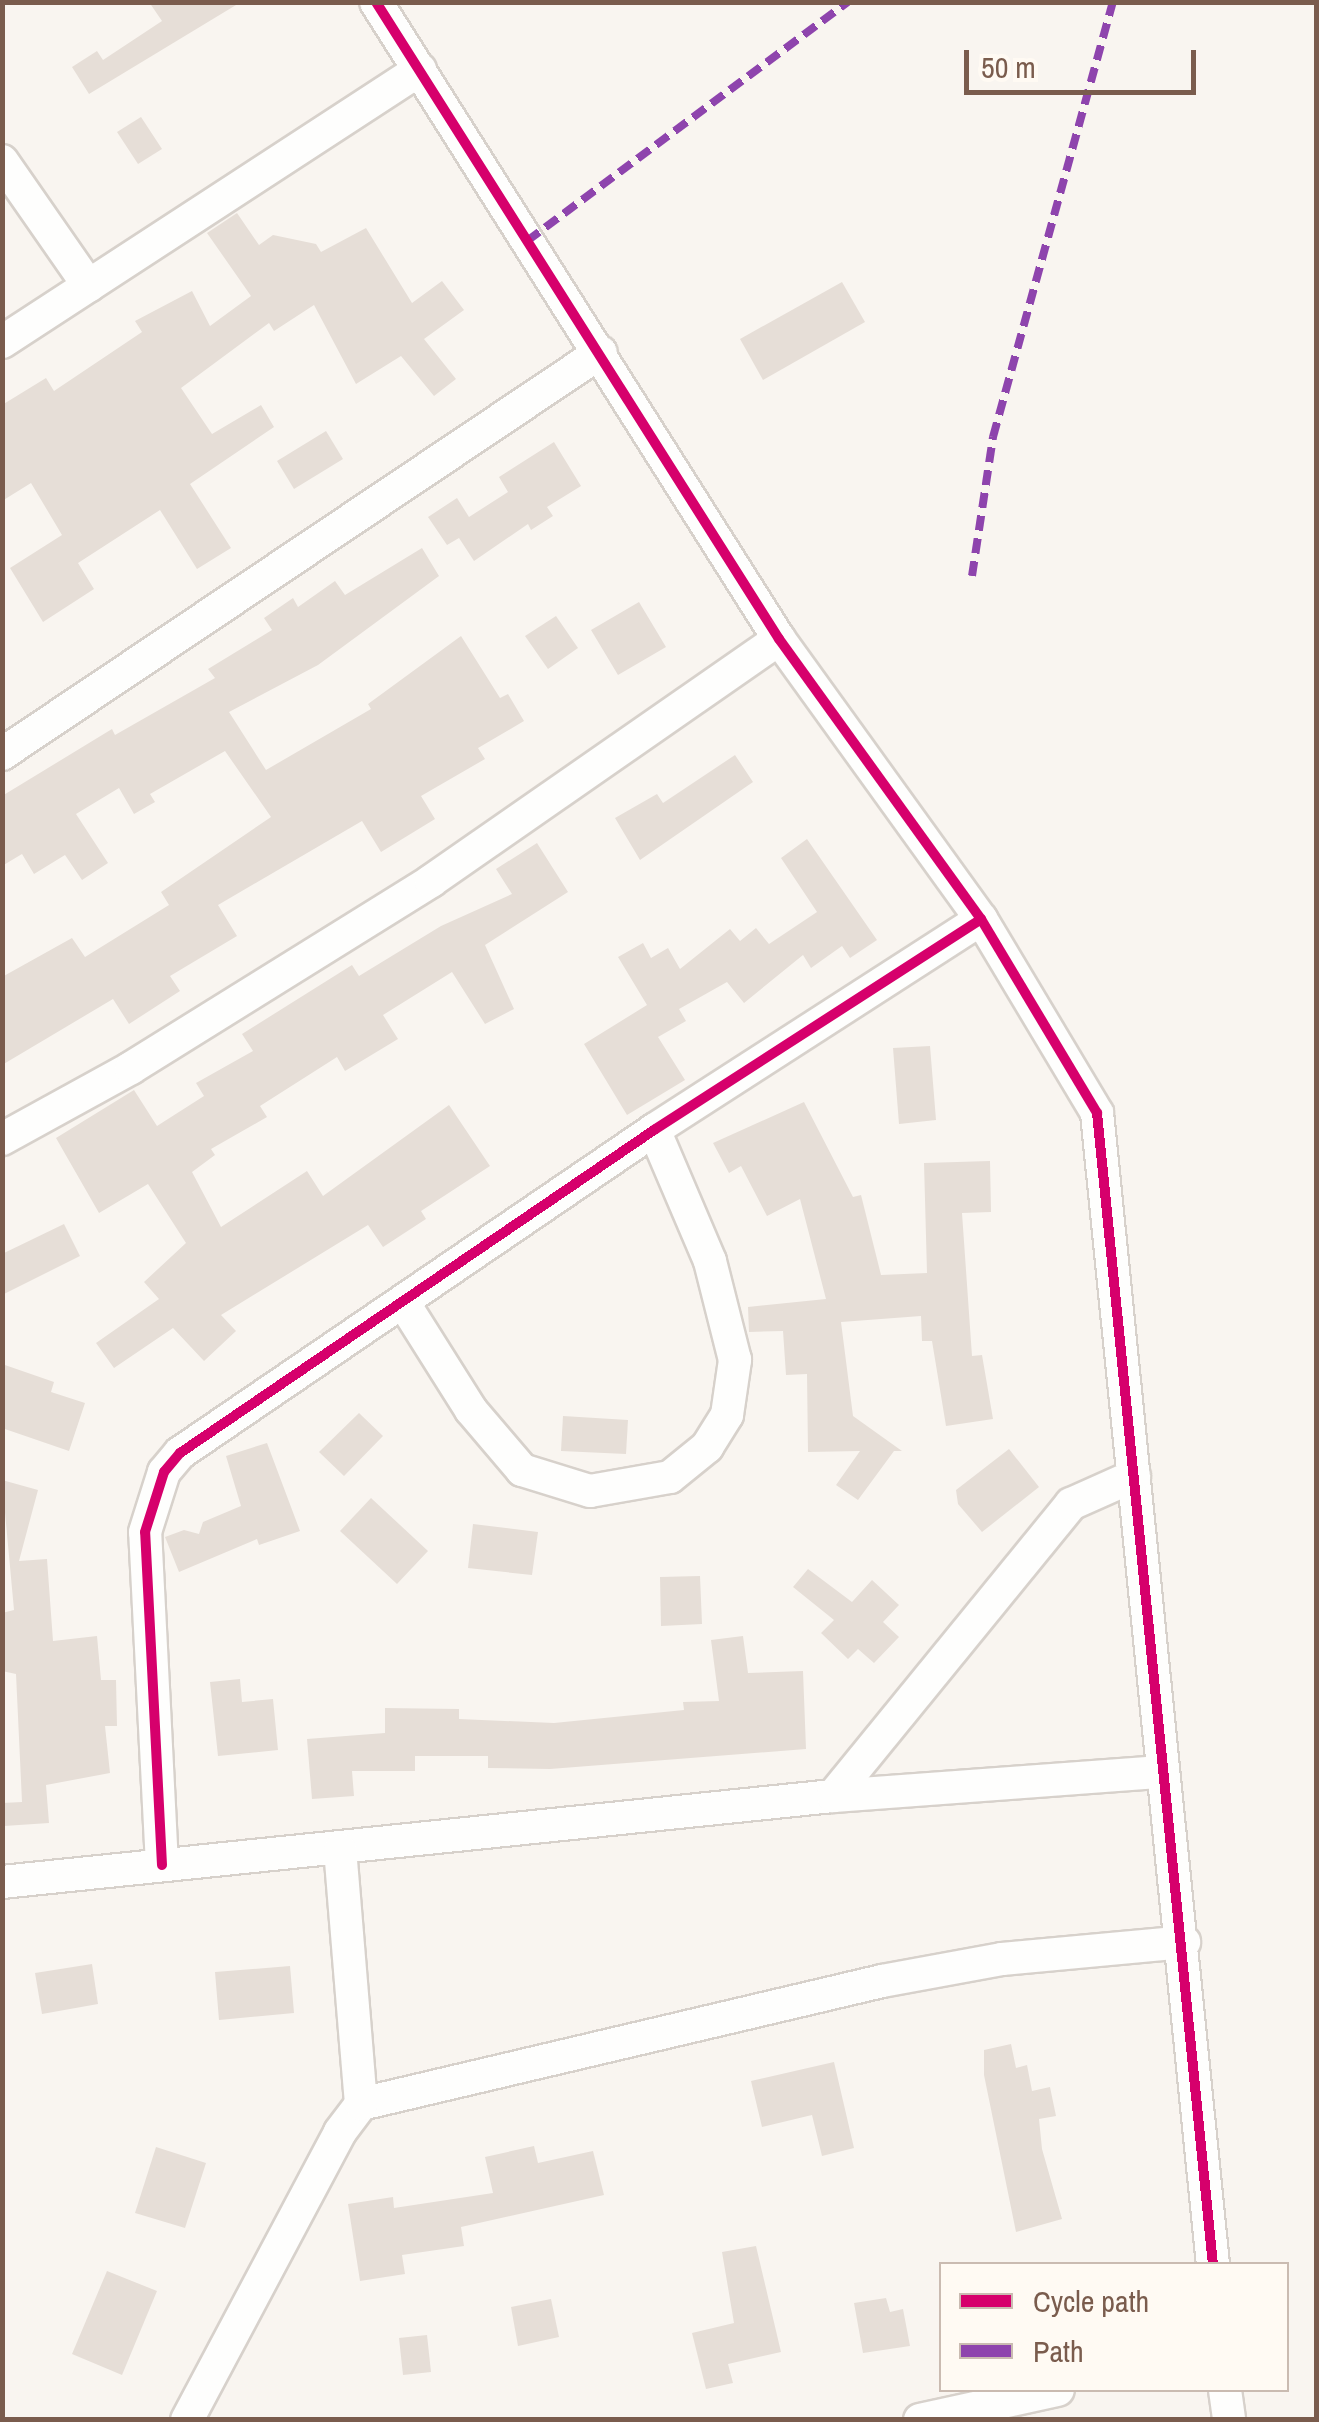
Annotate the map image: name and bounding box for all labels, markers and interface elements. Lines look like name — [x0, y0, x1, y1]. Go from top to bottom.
scale bar — [969, 30, 1202, 92]
text: 50 m — [981, 47, 1036, 87]
legend — [939, 2262, 1289, 2392]
text: Cycle path — [1033, 2281, 1149, 2321]
text: Path — [1033, 2331, 1084, 2371]

